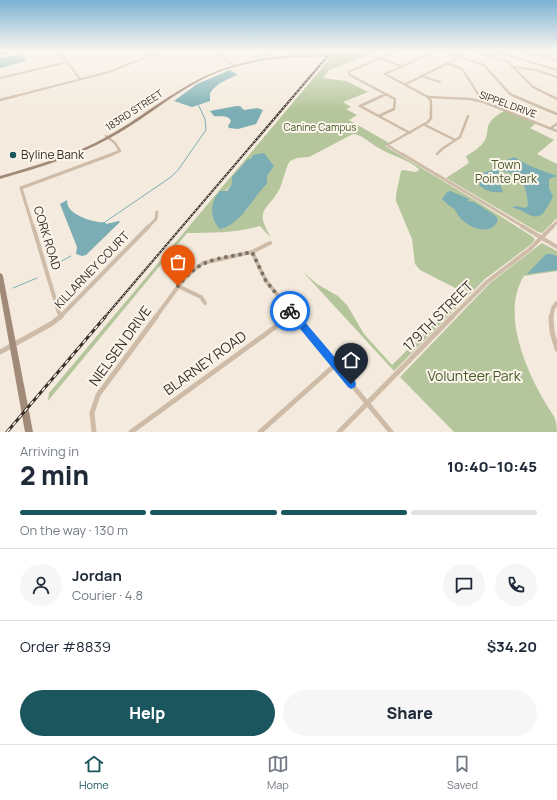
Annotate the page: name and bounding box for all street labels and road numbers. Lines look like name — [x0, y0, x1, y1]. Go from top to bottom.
street label: 183RD STREET — [102, 86, 166, 134]
street label: SIPPEL DRIVE — [477, 87, 539, 121]
street label: CORK ROAD — [30, 204, 65, 272]
street label: KILLARNEY COURT — [50, 227, 134, 312]
street label: 179TH STREET — [398, 276, 477, 355]
street label: NIELSEN DRIVE — [84, 302, 155, 390]
street label: BLARNEY ROAD — [159, 326, 250, 399]

